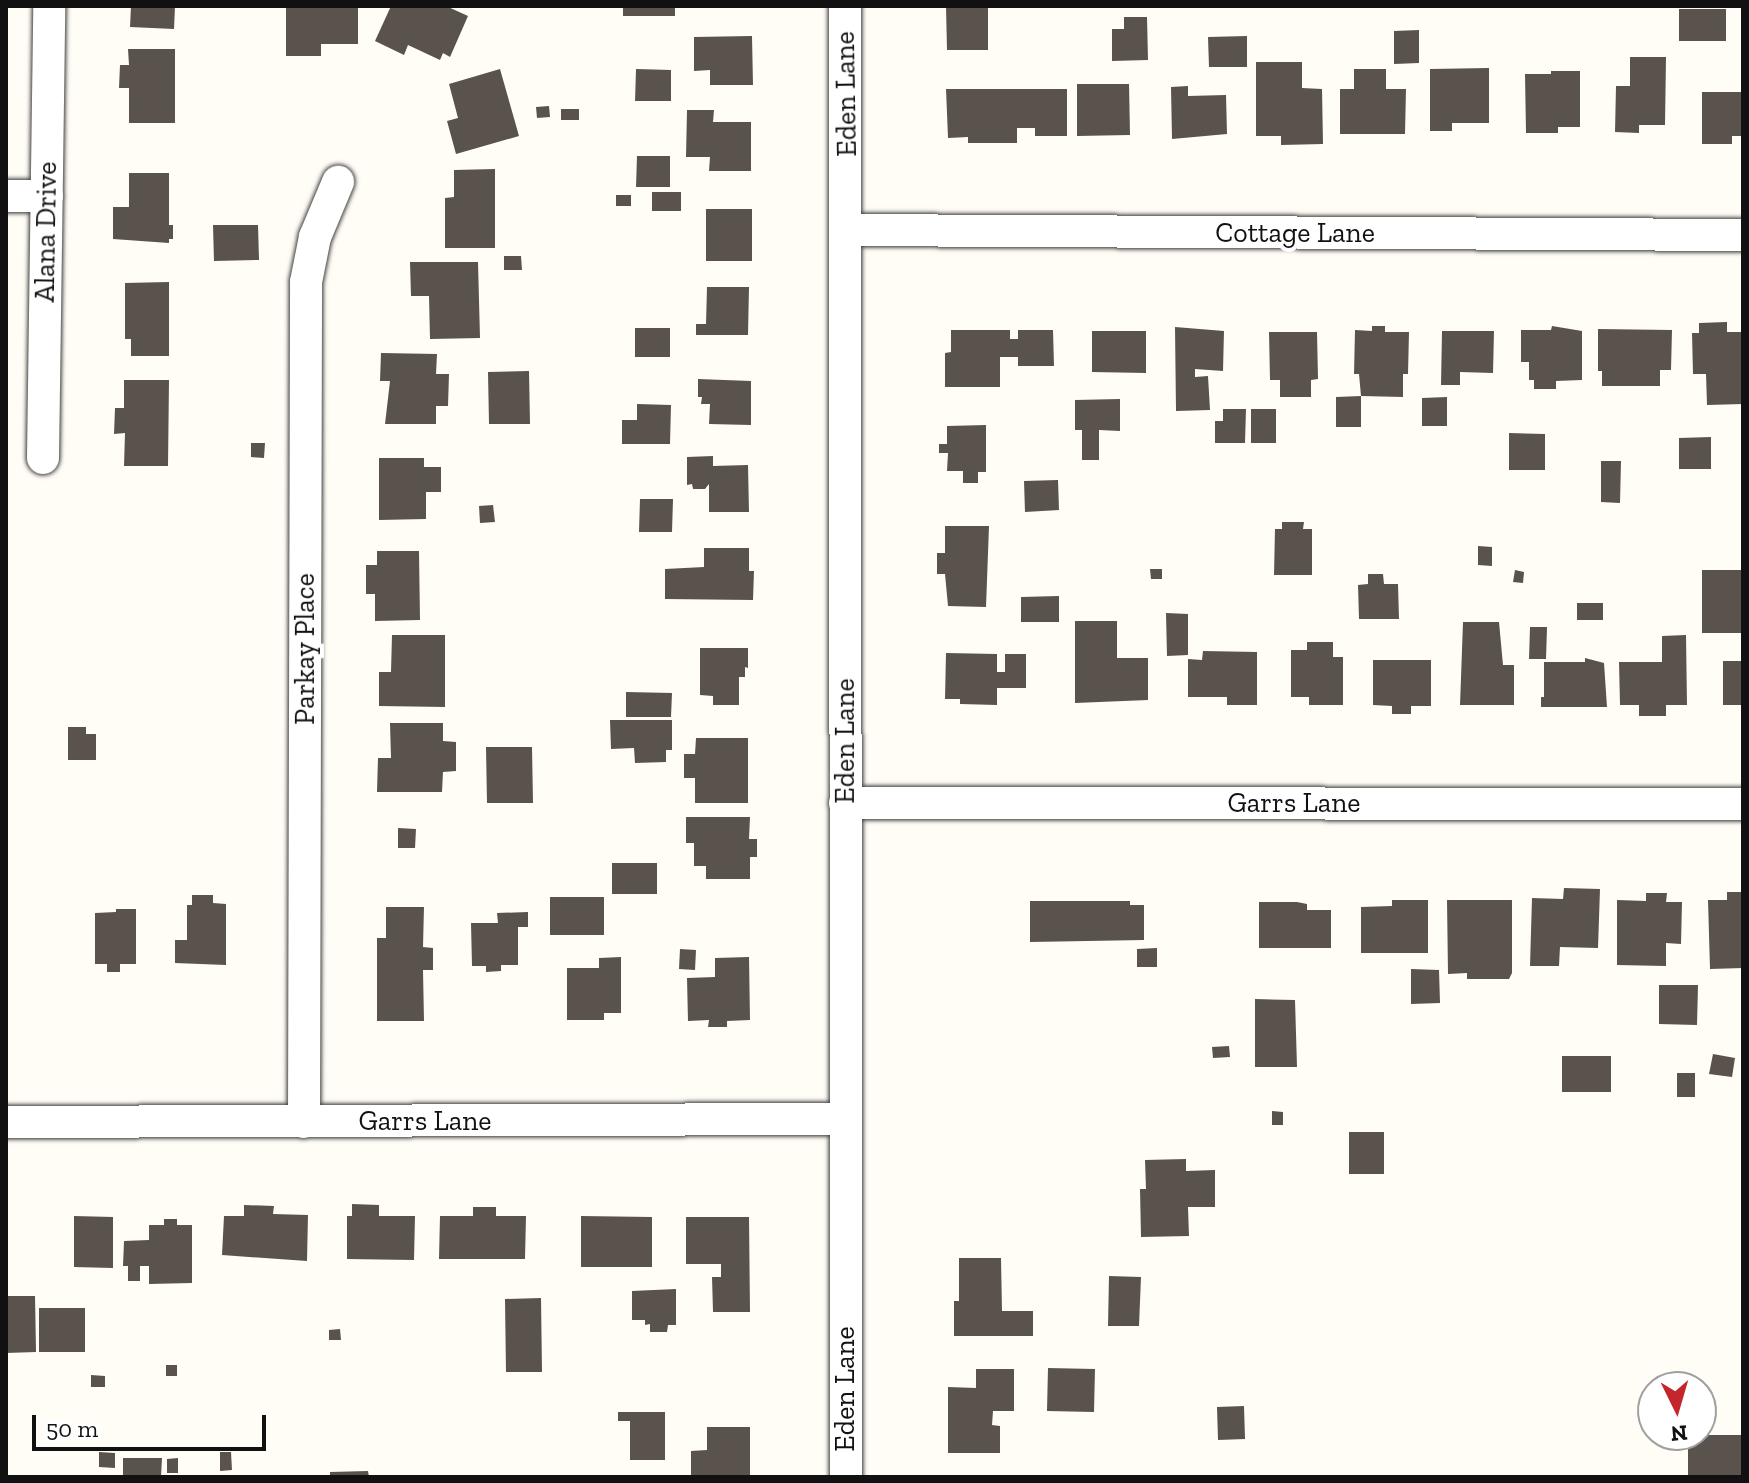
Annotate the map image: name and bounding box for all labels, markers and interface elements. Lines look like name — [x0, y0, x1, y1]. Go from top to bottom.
street label: Eden Lane — [828, 31, 864, 157]
street label: Alana Drive — [28, 161, 64, 303]
street label: Cottage Lane — [1215, 216, 1375, 250]
street label: Parkay Place — [288, 573, 322, 725]
street label: Eden Lane — [828, 678, 862, 804]
street label: Garrs Lane — [1228, 786, 1360, 820]
street label: Garrs Lane — [359, 1104, 491, 1138]
street label: Eden Lane — [828, 1326, 862, 1452]
north arrow — [1637, 1371, 1717, 1451]
scale bar — [36, 1399, 270, 1449]
text: 50 m — [46, 1414, 98, 1443]
text: N — [1669, 1419, 1688, 1448]

